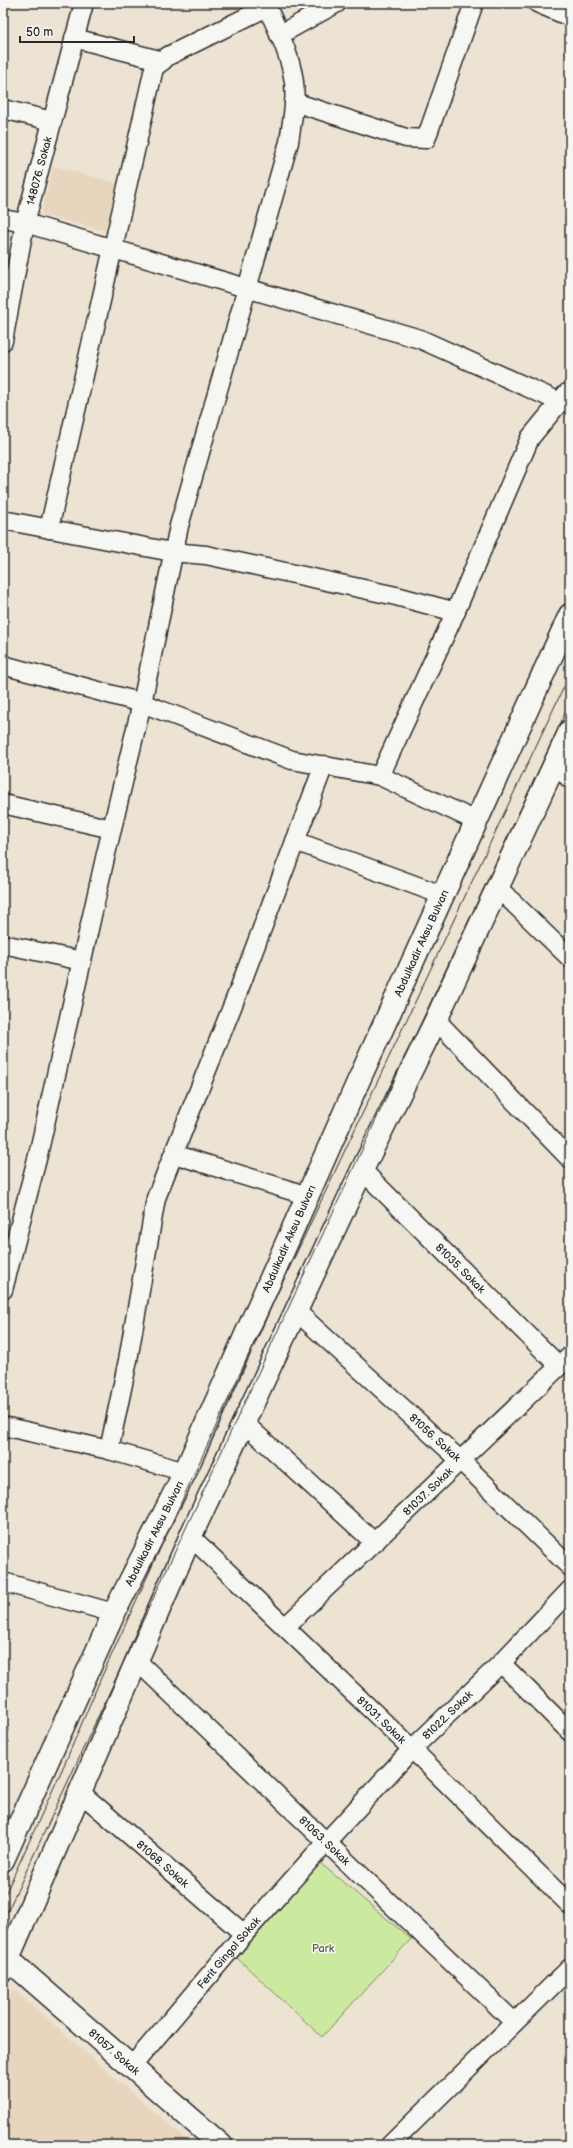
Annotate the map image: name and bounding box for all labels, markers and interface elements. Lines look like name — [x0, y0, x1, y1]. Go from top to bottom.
scale bar — [20, 18, 134, 44]
text: 50 m — [26, 25, 53, 40]
street label: 148076. Sokak — [24, 134, 55, 207]
street label: Abdulkadir Aksu Bulvarı — [391, 887, 451, 998]
street label: Abdulkadir Aksu Bulvarı — [259, 1183, 318, 1294]
street label: 81035. Sokak — [433, 1241, 489, 1296]
street label: 81056. Sokak — [407, 1411, 464, 1464]
street label: 81037. Sokak — [400, 1464, 456, 1518]
street label: Abdulkadir Aksu Bulvarı — [122, 1479, 186, 1588]
street label: 81022. Sokak — [419, 1687, 475, 1742]
street label: 81031. Sokak — [354, 1693, 409, 1747]
street label: 81063. Sokak — [296, 1813, 353, 1868]
street label: 81068. Sokak — [134, 1837, 192, 1890]
street label: Ferit Gingol Sokak — [194, 1914, 263, 1991]
park label: Park — [312, 1942, 335, 1955]
street label: 81057. Sokak — [86, 2026, 143, 2078]

